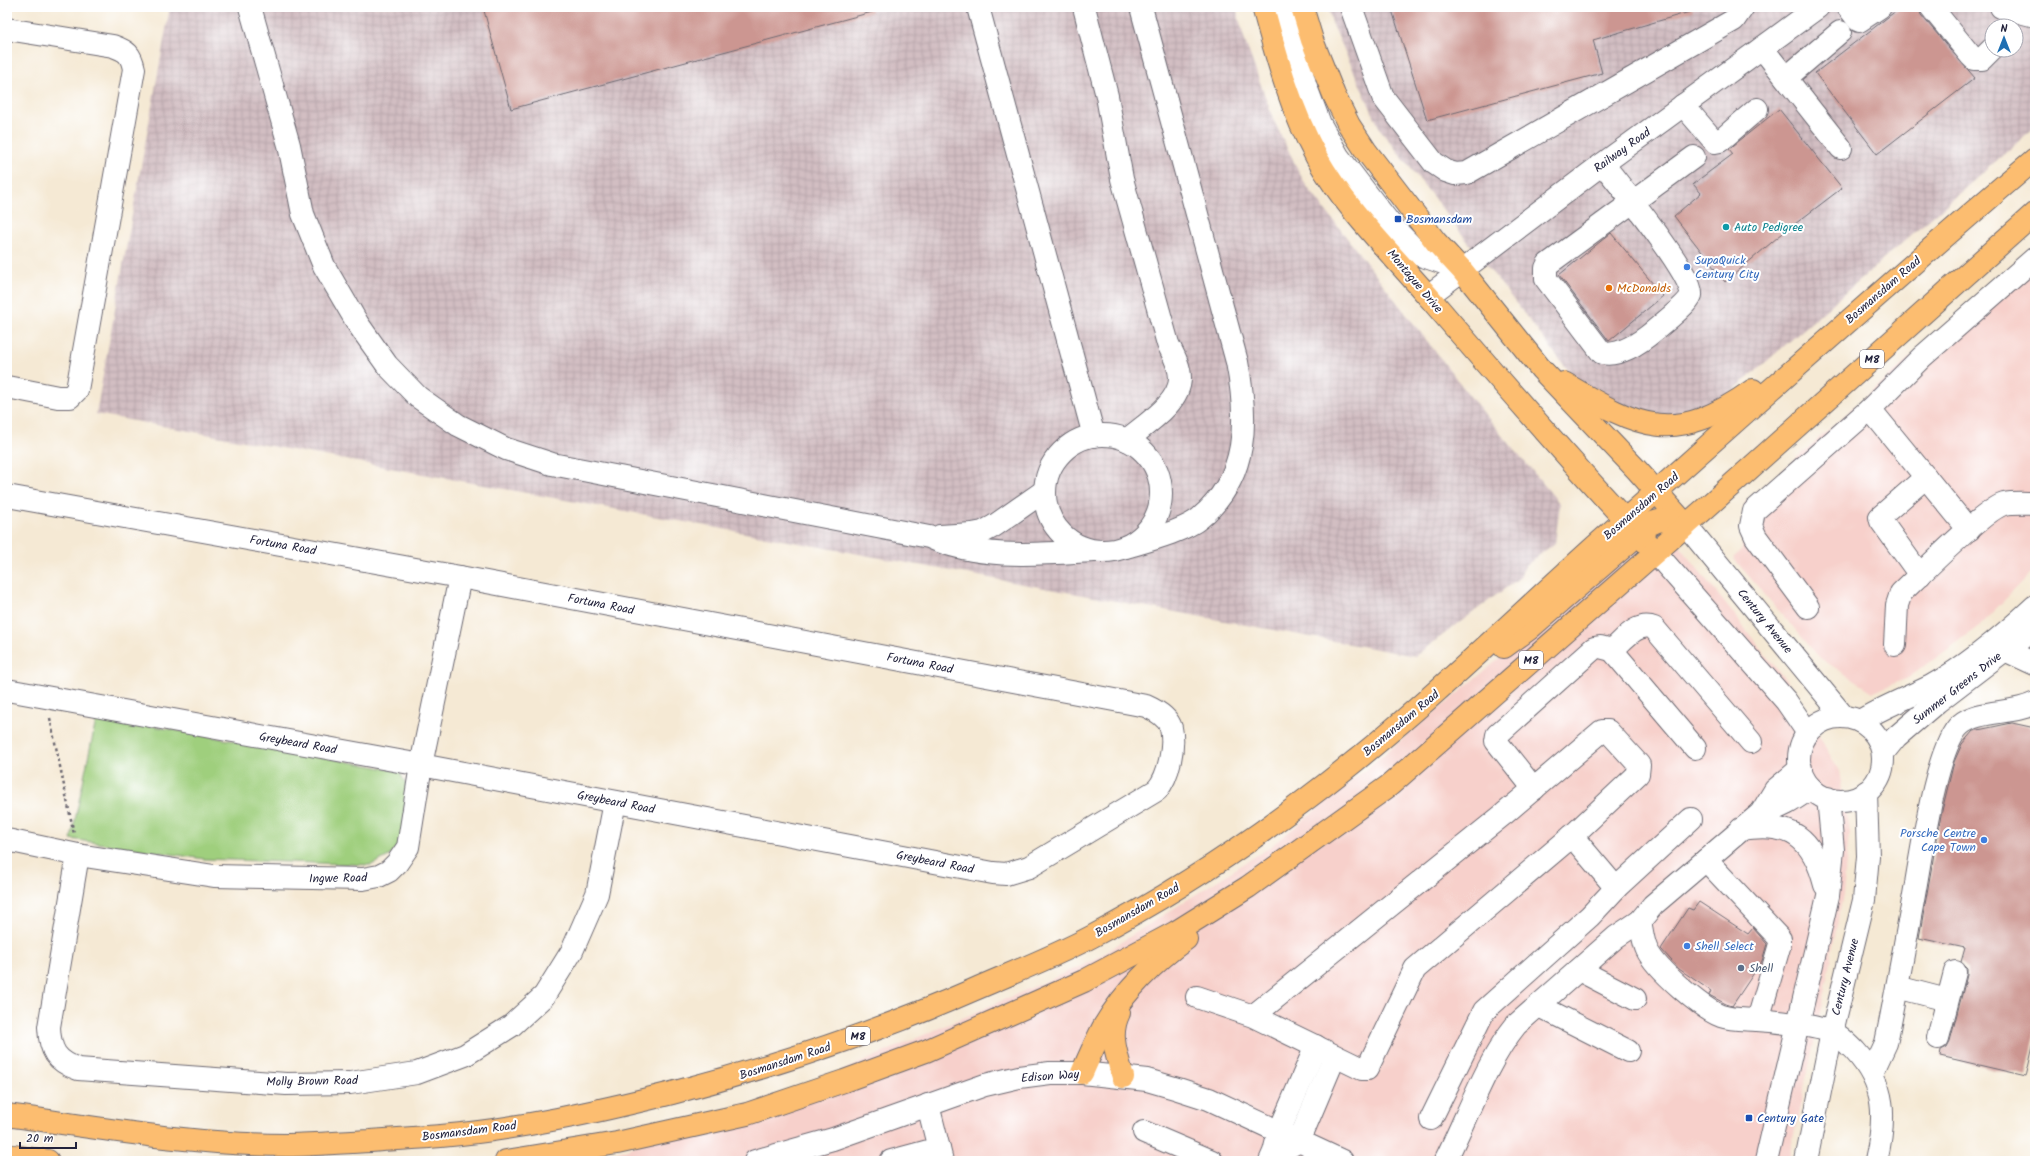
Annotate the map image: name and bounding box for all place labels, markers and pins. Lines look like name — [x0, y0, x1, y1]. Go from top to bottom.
place label: Bosmansdam — [1406, 210, 1472, 229]
marker: Bosmansdam — [1393, 214, 1403, 224]
place label: Auto Pedigree — [1734, 218, 1804, 237]
marker: Auto Pedigree — [1721, 222, 1731, 232]
place label: SupaQuick Century City — [1695, 251, 1760, 284]
marker: SupaQuick Century City — [1682, 262, 1692, 272]
place label: McDonalds — [1617, 279, 1671, 298]
marker: McDonalds — [1604, 283, 1614, 293]
place label: Porsche Centre Cape Town — [1900, 824, 1977, 857]
marker: Porsche Centre Cape Town — [1979, 835, 1989, 845]
place label: Shell Select — [1695, 937, 1754, 956]
marker: Shell Select — [1682, 941, 1692, 951]
place label: Shell — [1749, 959, 1773, 978]
marker: Shell — [1736, 963, 1746, 973]
place label: Century Gate — [1757, 1109, 1824, 1128]
marker: Century Gate — [1744, 1113, 1754, 1123]

